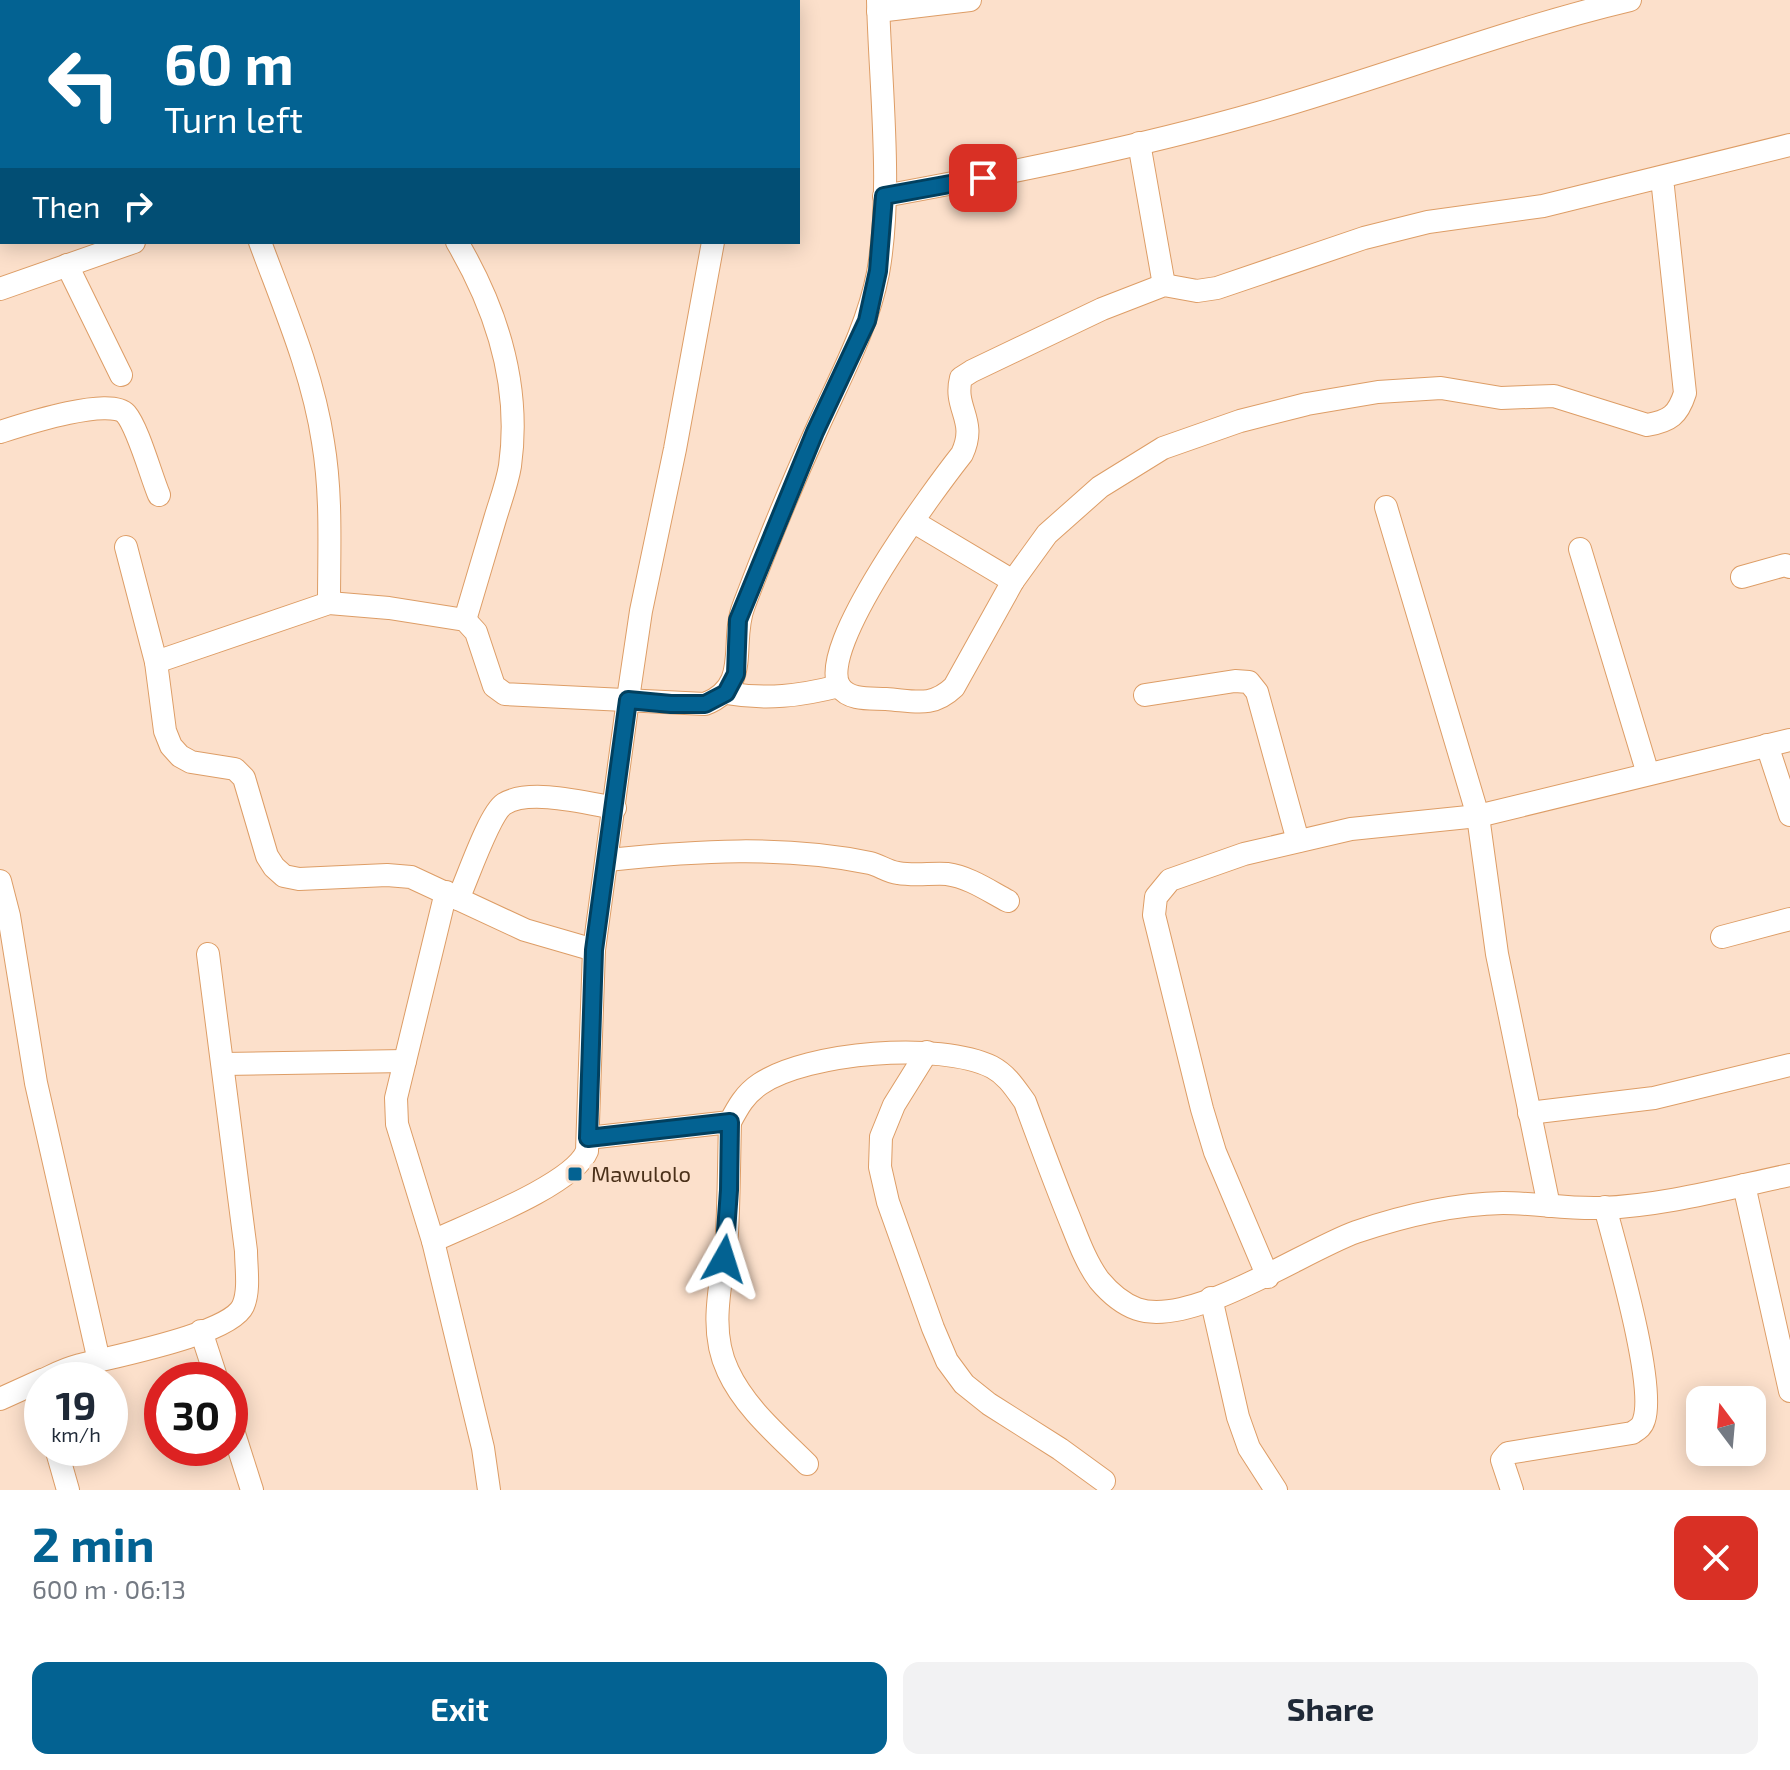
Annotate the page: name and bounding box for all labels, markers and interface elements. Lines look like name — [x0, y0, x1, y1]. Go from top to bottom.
text: 60 m — [164, 29, 294, 96]
icon: left — [32, 32, 136, 136]
text: Turn left — [164, 97, 303, 140]
pin — [949, 144, 1017, 212]
icon: arrive — [961, 156, 1005, 200]
icon: right — [116, 184, 160, 228]
text: Then — [32, 188, 100, 224]
place label: Mawulolo — [591, 1160, 691, 1186]
marker: Mawulolo — [566, 1165, 584, 1183]
position arrow — [682, 1217, 766, 1301]
speed limit sign: 30 — [144, 1362, 248, 1466]
text: 19 — [56, 1380, 96, 1428]
north arrow — [1686, 1386, 1766, 1466]
map controls — [1686, 1386, 1766, 1466]
text: km/h — [51, 1422, 101, 1446]
text: 2 min — [32, 1514, 155, 1572]
button: close — [1674, 1516, 1758, 1600]
text: 600 m · 06:13 — [32, 1573, 186, 1604]
button: Exit — [32, 1662, 887, 1754]
button: Share — [903, 1662, 1758, 1754]

